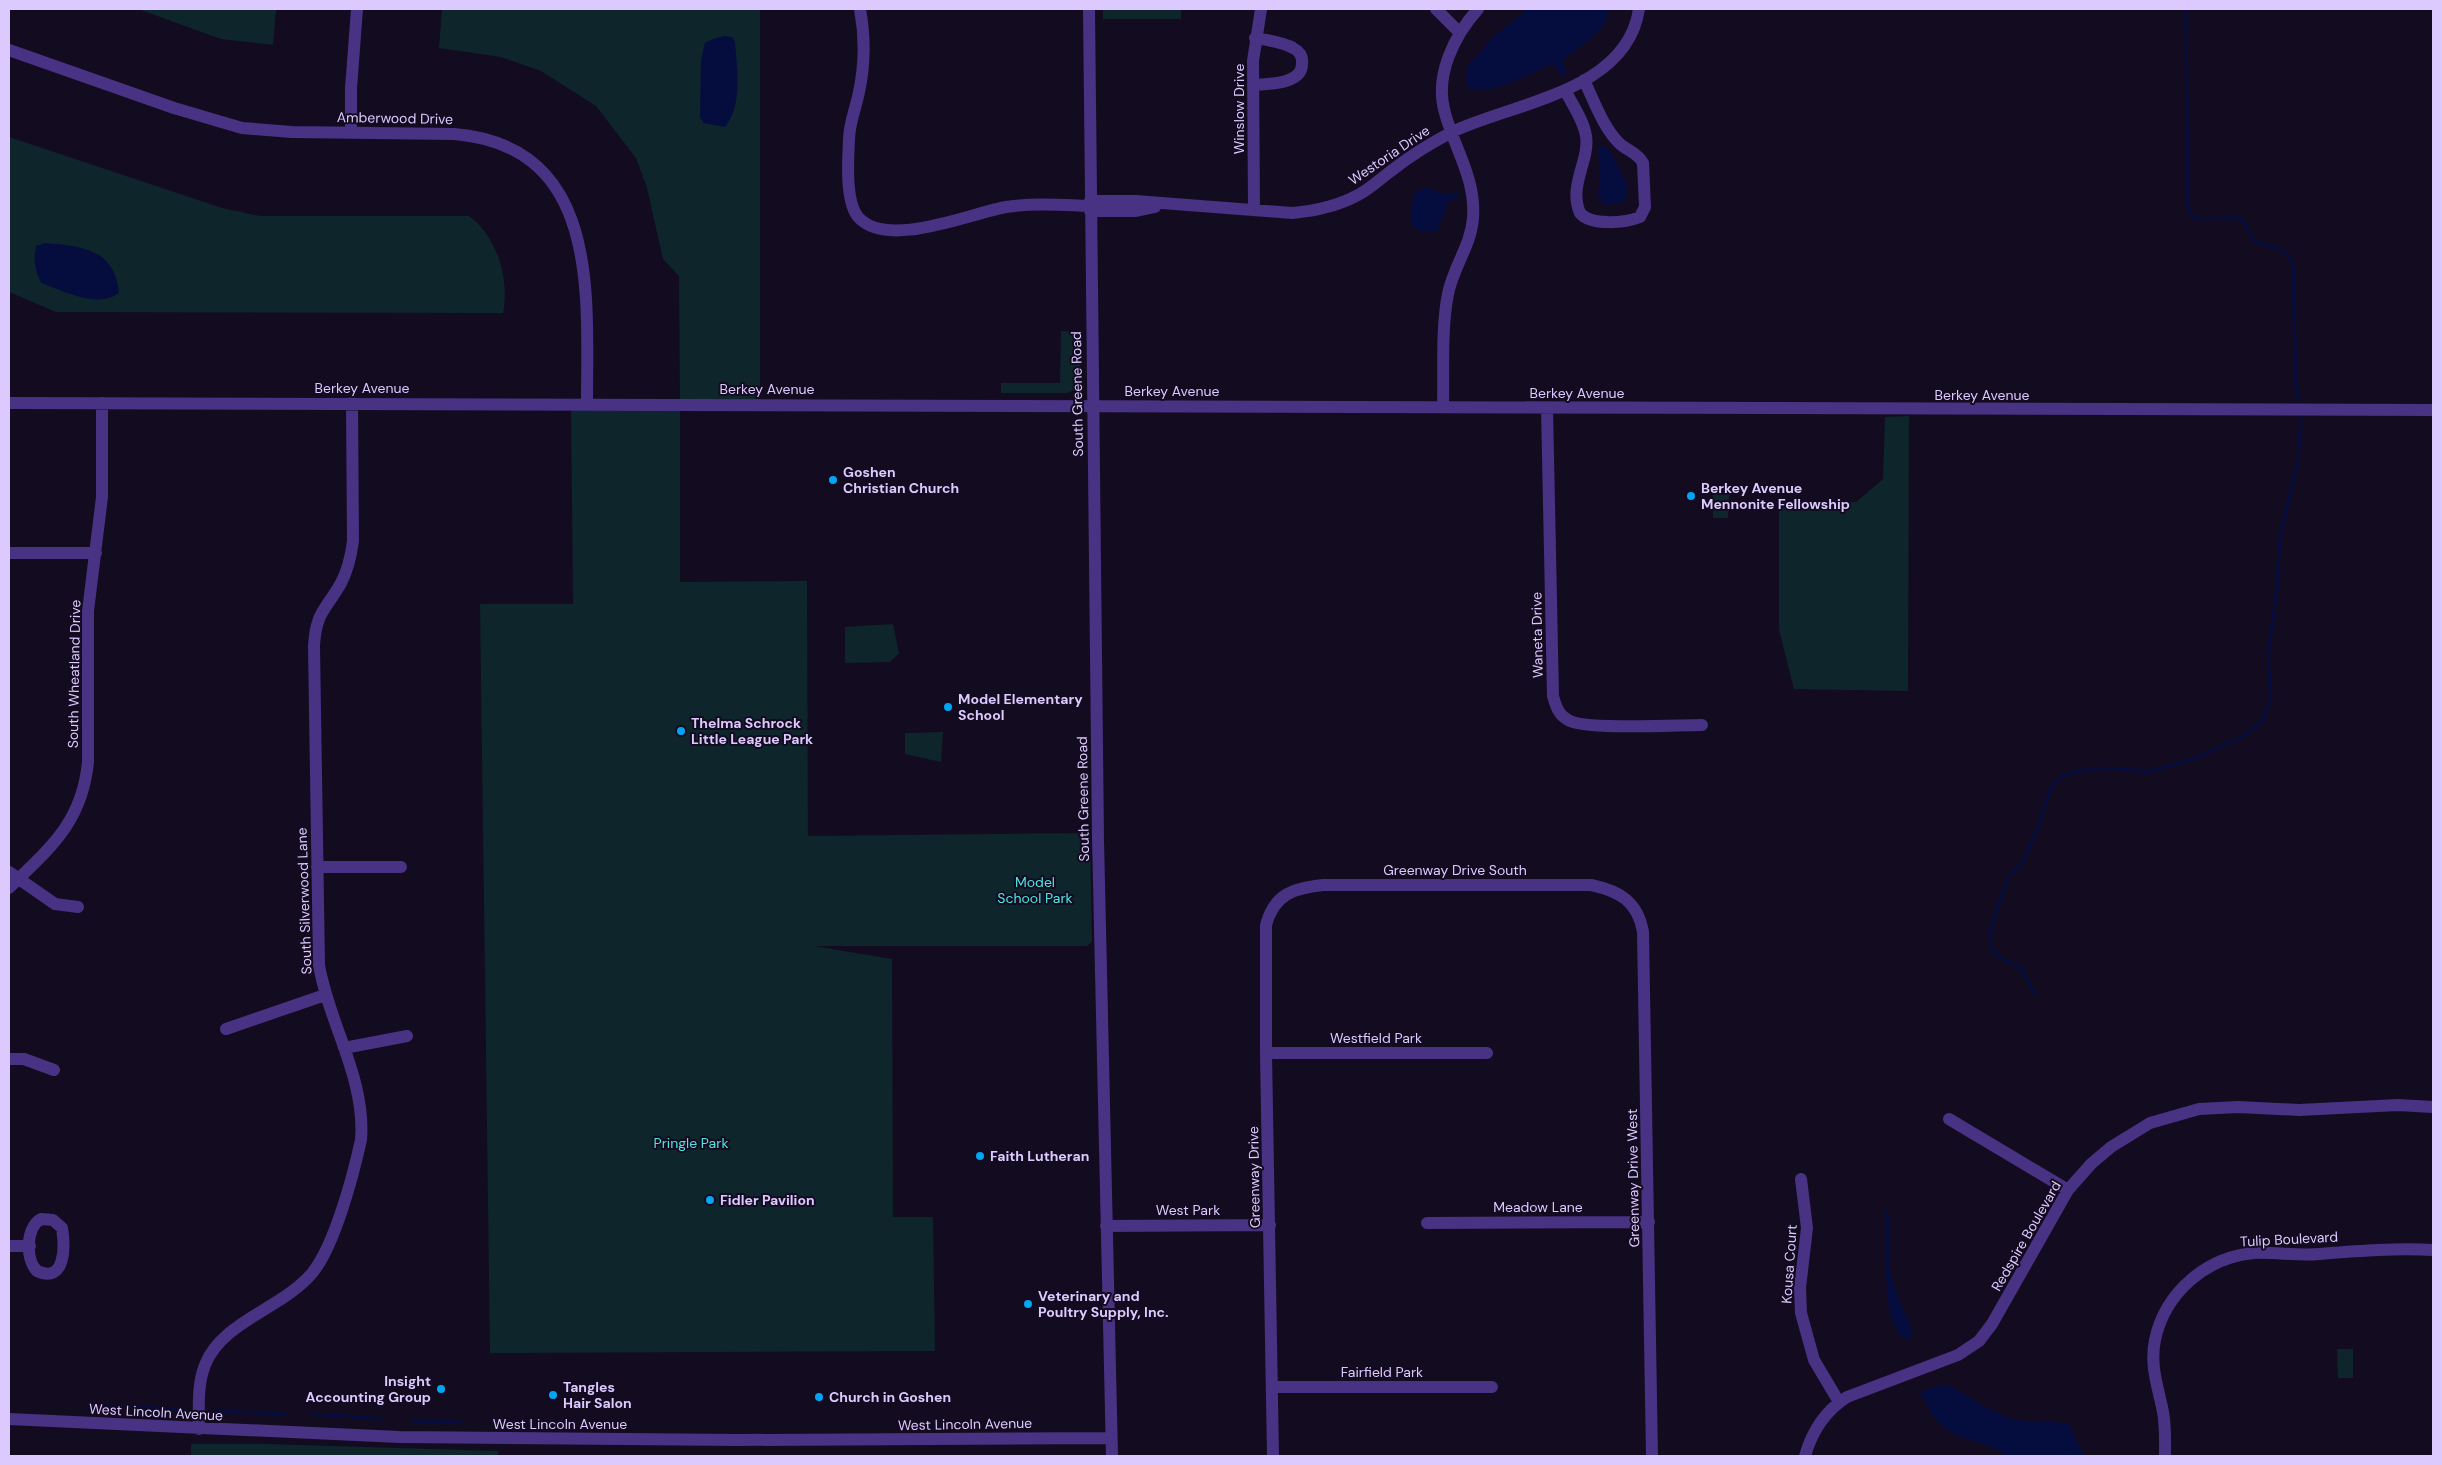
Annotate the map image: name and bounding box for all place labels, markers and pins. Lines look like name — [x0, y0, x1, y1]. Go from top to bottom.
place label: Goshen Christian Church — [843, 463, 959, 497]
marker: Goshen Christian Church — [827, 474, 839, 486]
place label: Berkey Avenue Mennonite Fellowship — [1701, 479, 1850, 513]
marker: Berkey Avenue Mennonite Fellowship — [1685, 490, 1697, 502]
place label: Model Elementary School — [958, 690, 1083, 724]
marker: Model Elementary School — [942, 701, 954, 713]
place label: Thelma Schrock Little League Park — [691, 714, 813, 748]
marker: Thelma Schrock Little League Park — [675, 725, 687, 737]
place label: Faith Lutheran — [990, 1147, 1089, 1165]
marker: Faith Lutheran — [974, 1150, 986, 1162]
place label: Fidler Pavilion — [720, 1191, 815, 1209]
marker: Fidler Pavilion — [704, 1194, 716, 1206]
place label: Veterinary and Poultry Supply, Inc. — [1038, 1287, 1169, 1321]
marker: Veterinary and Poultry Supply, Inc. — [1022, 1298, 1034, 1310]
place label: Insight Accounting Group — [306, 1372, 431, 1406]
place label: Tangles Hair Salon — [563, 1378, 632, 1412]
marker: Insight Accounting Group — [435, 1383, 447, 1395]
place label: Church in Goshen — [829, 1388, 951, 1406]
marker: Tangles Hair Salon — [547, 1389, 559, 1401]
marker: Church in Goshen — [813, 1391, 825, 1403]

